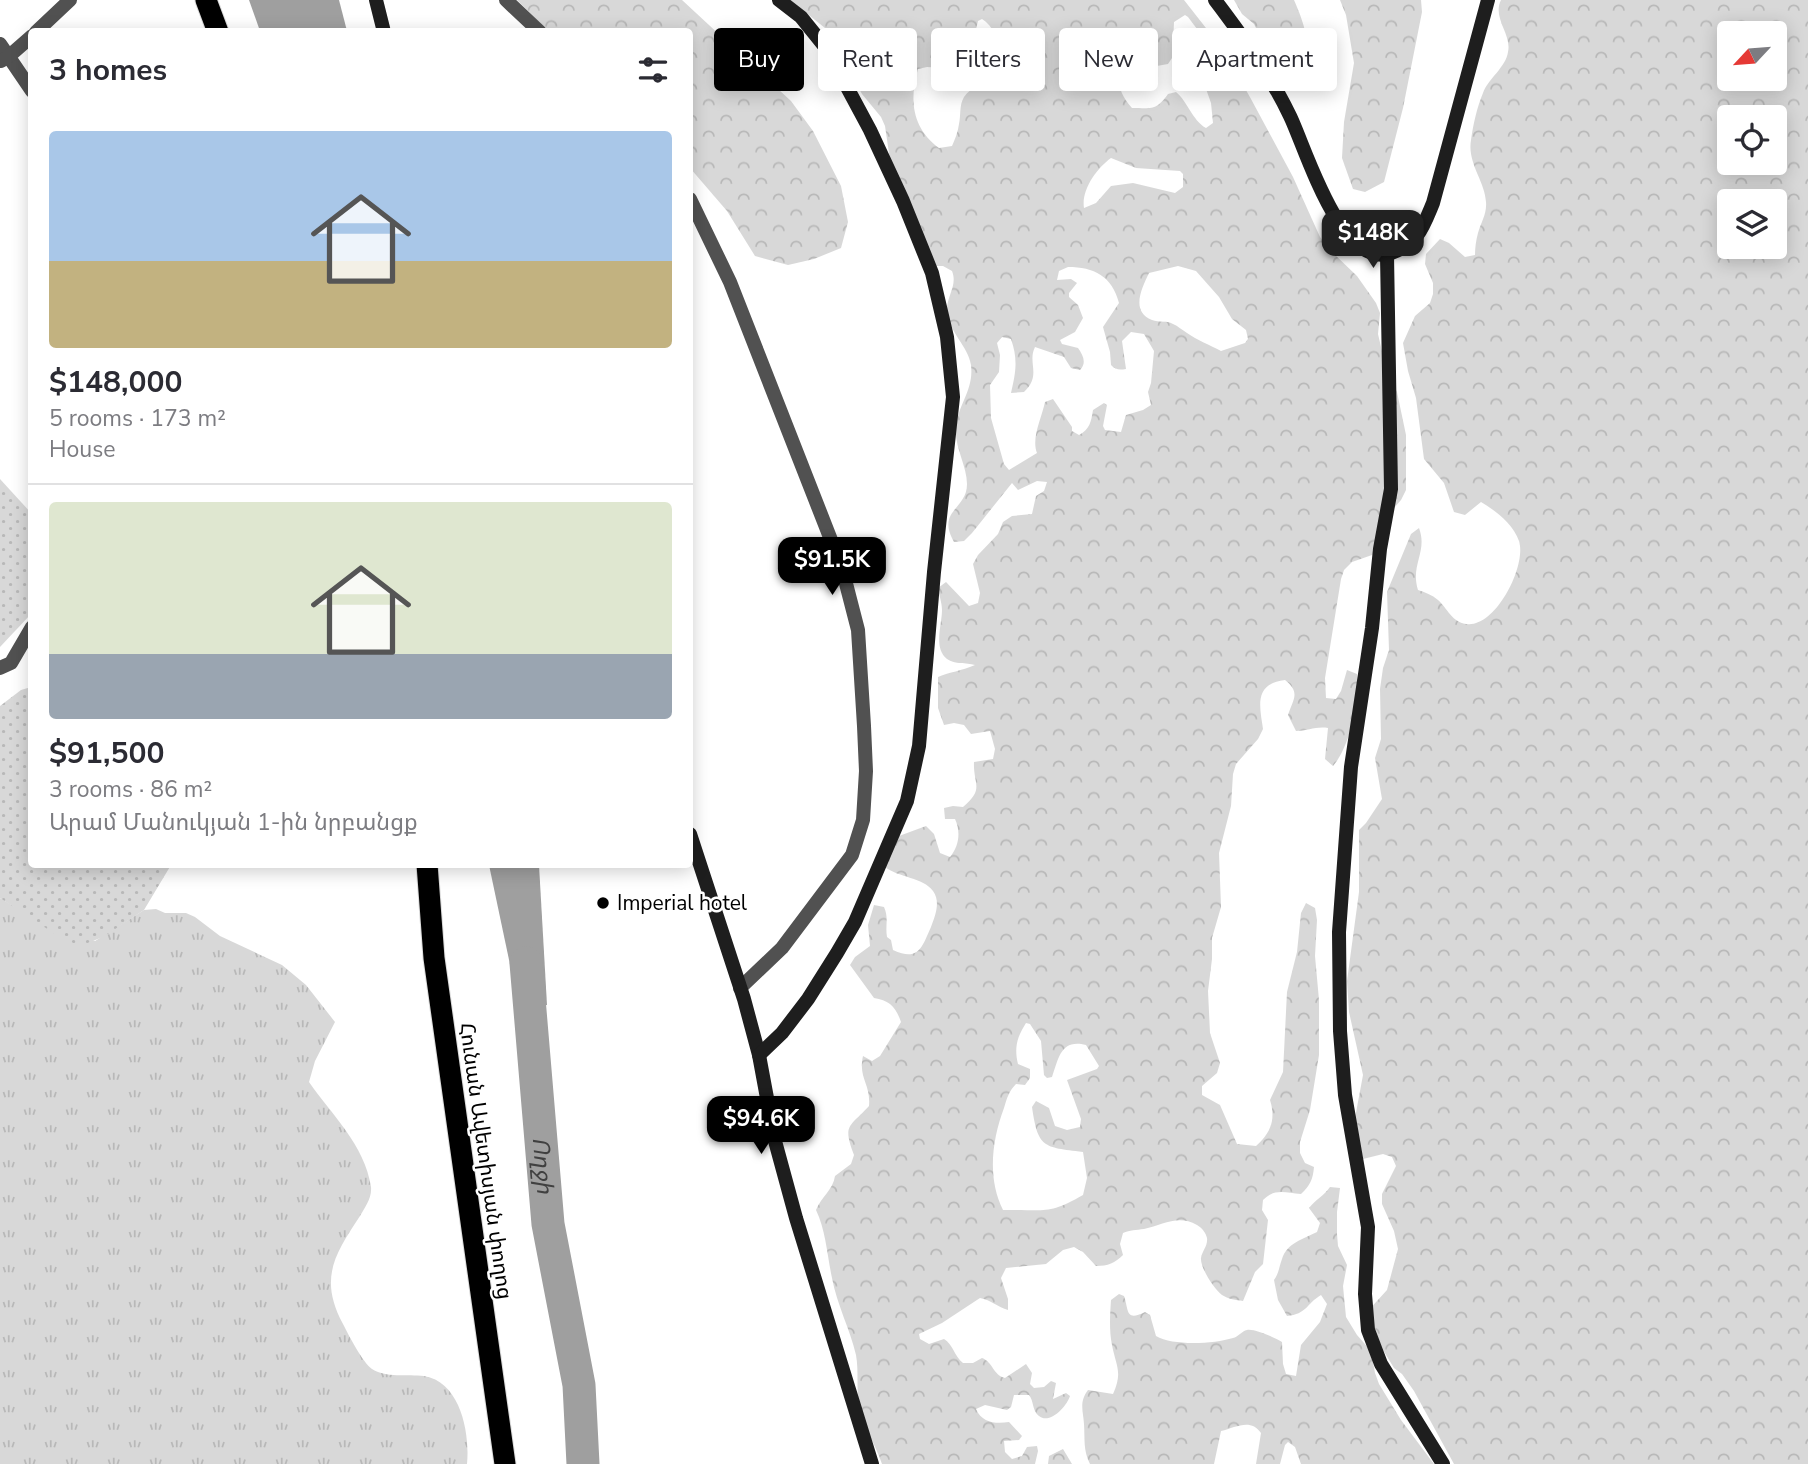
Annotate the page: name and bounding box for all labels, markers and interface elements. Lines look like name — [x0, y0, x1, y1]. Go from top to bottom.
north arrow — [1717, 21, 1787, 91]
map controls — [1717, 21, 1787, 259]
chip: Buy — [714, 28, 804, 91]
chip: Rent — [818, 28, 917, 91]
chip: Filters — [931, 28, 1045, 91]
chip: New — [1059, 28, 1158, 91]
chip: Apartment — [1172, 28, 1337, 91]
text: 3 homes — [49, 50, 167, 91]
icon: filters — [634, 51, 672, 89]
button: locate — [1717, 105, 1787, 175]
icon: home — [298, 176, 424, 302]
button: layers — [1717, 189, 1787, 259]
pin: $148K — [1324, 210, 1422, 270]
text: $148K — [1338, 217, 1408, 248]
text: $148,000 — [49, 362, 182, 403]
text: 5 rooms · 173 m² — [49, 403, 226, 434]
text: House — [49, 434, 116, 465]
pin: $91.5K — [775, 538, 889, 597]
text: $91.5K — [794, 544, 870, 575]
icon: home — [298, 547, 424, 673]
text: $91,500 — [49, 733, 164, 774]
text: 3 rooms · 86 m² — [49, 774, 212, 805]
text: Արամ Մանուկյան 1-ին նրբանցք — [49, 807, 418, 838]
place label: Imperial hotel — [617, 889, 748, 917]
marker: Imperial hotel — [595, 895, 611, 911]
street label: Հունան Ավետիսյան փողոց — [453, 1021, 519, 1301]
pin: $94.6K — [704, 1096, 818, 1156]
text: $94.6K — [723, 1103, 799, 1134]
water label: Ողջի — [525, 1136, 561, 1195]

